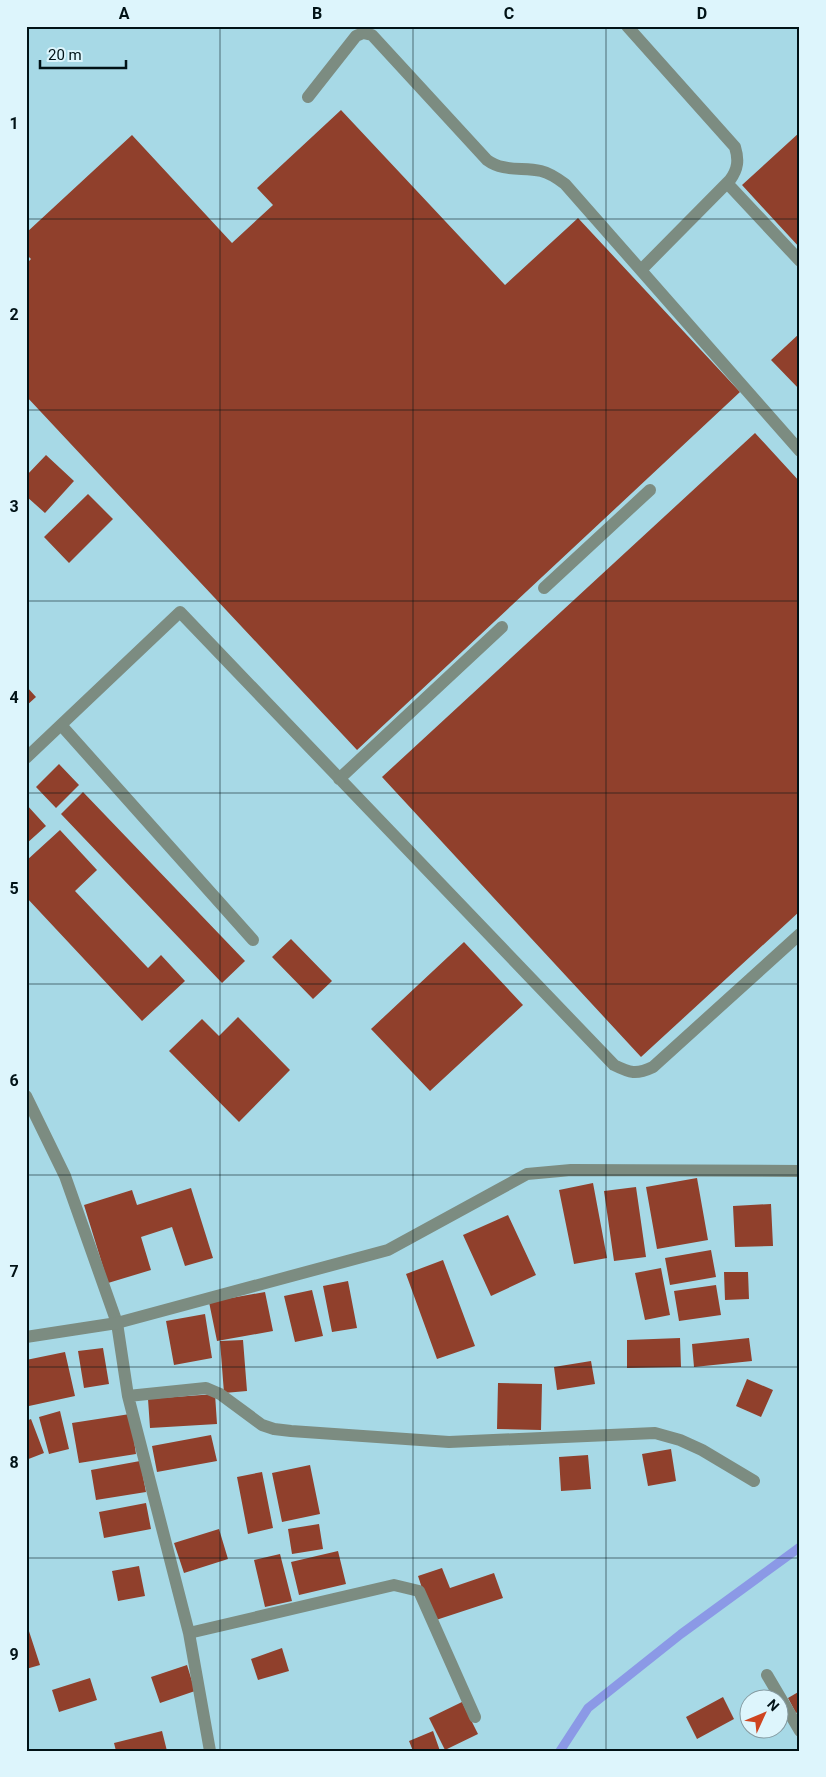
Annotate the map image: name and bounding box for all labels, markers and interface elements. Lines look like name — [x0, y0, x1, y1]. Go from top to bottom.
text: A — [119, 4, 130, 23]
text: B — [312, 4, 322, 23]
text: C — [504, 4, 514, 23]
text: D — [697, 4, 707, 23]
scale bar — [40, 38, 126, 70]
text: 20 m — [48, 46, 82, 64]
text: 1 — [9, 114, 19, 133]
text: 2 — [9, 305, 19, 324]
text: 3 — [9, 497, 19, 516]
text: 4 — [9, 688, 19, 707]
text: 5 — [9, 879, 19, 898]
text: 6 — [9, 1071, 19, 1090]
text: 7 — [9, 1262, 19, 1281]
text: 8 — [9, 1453, 19, 1472]
text: 9 — [9, 1645, 19, 1664]
north arrow — [738, 1690, 788, 1740]
text: N — [764, 1696, 783, 1714]

